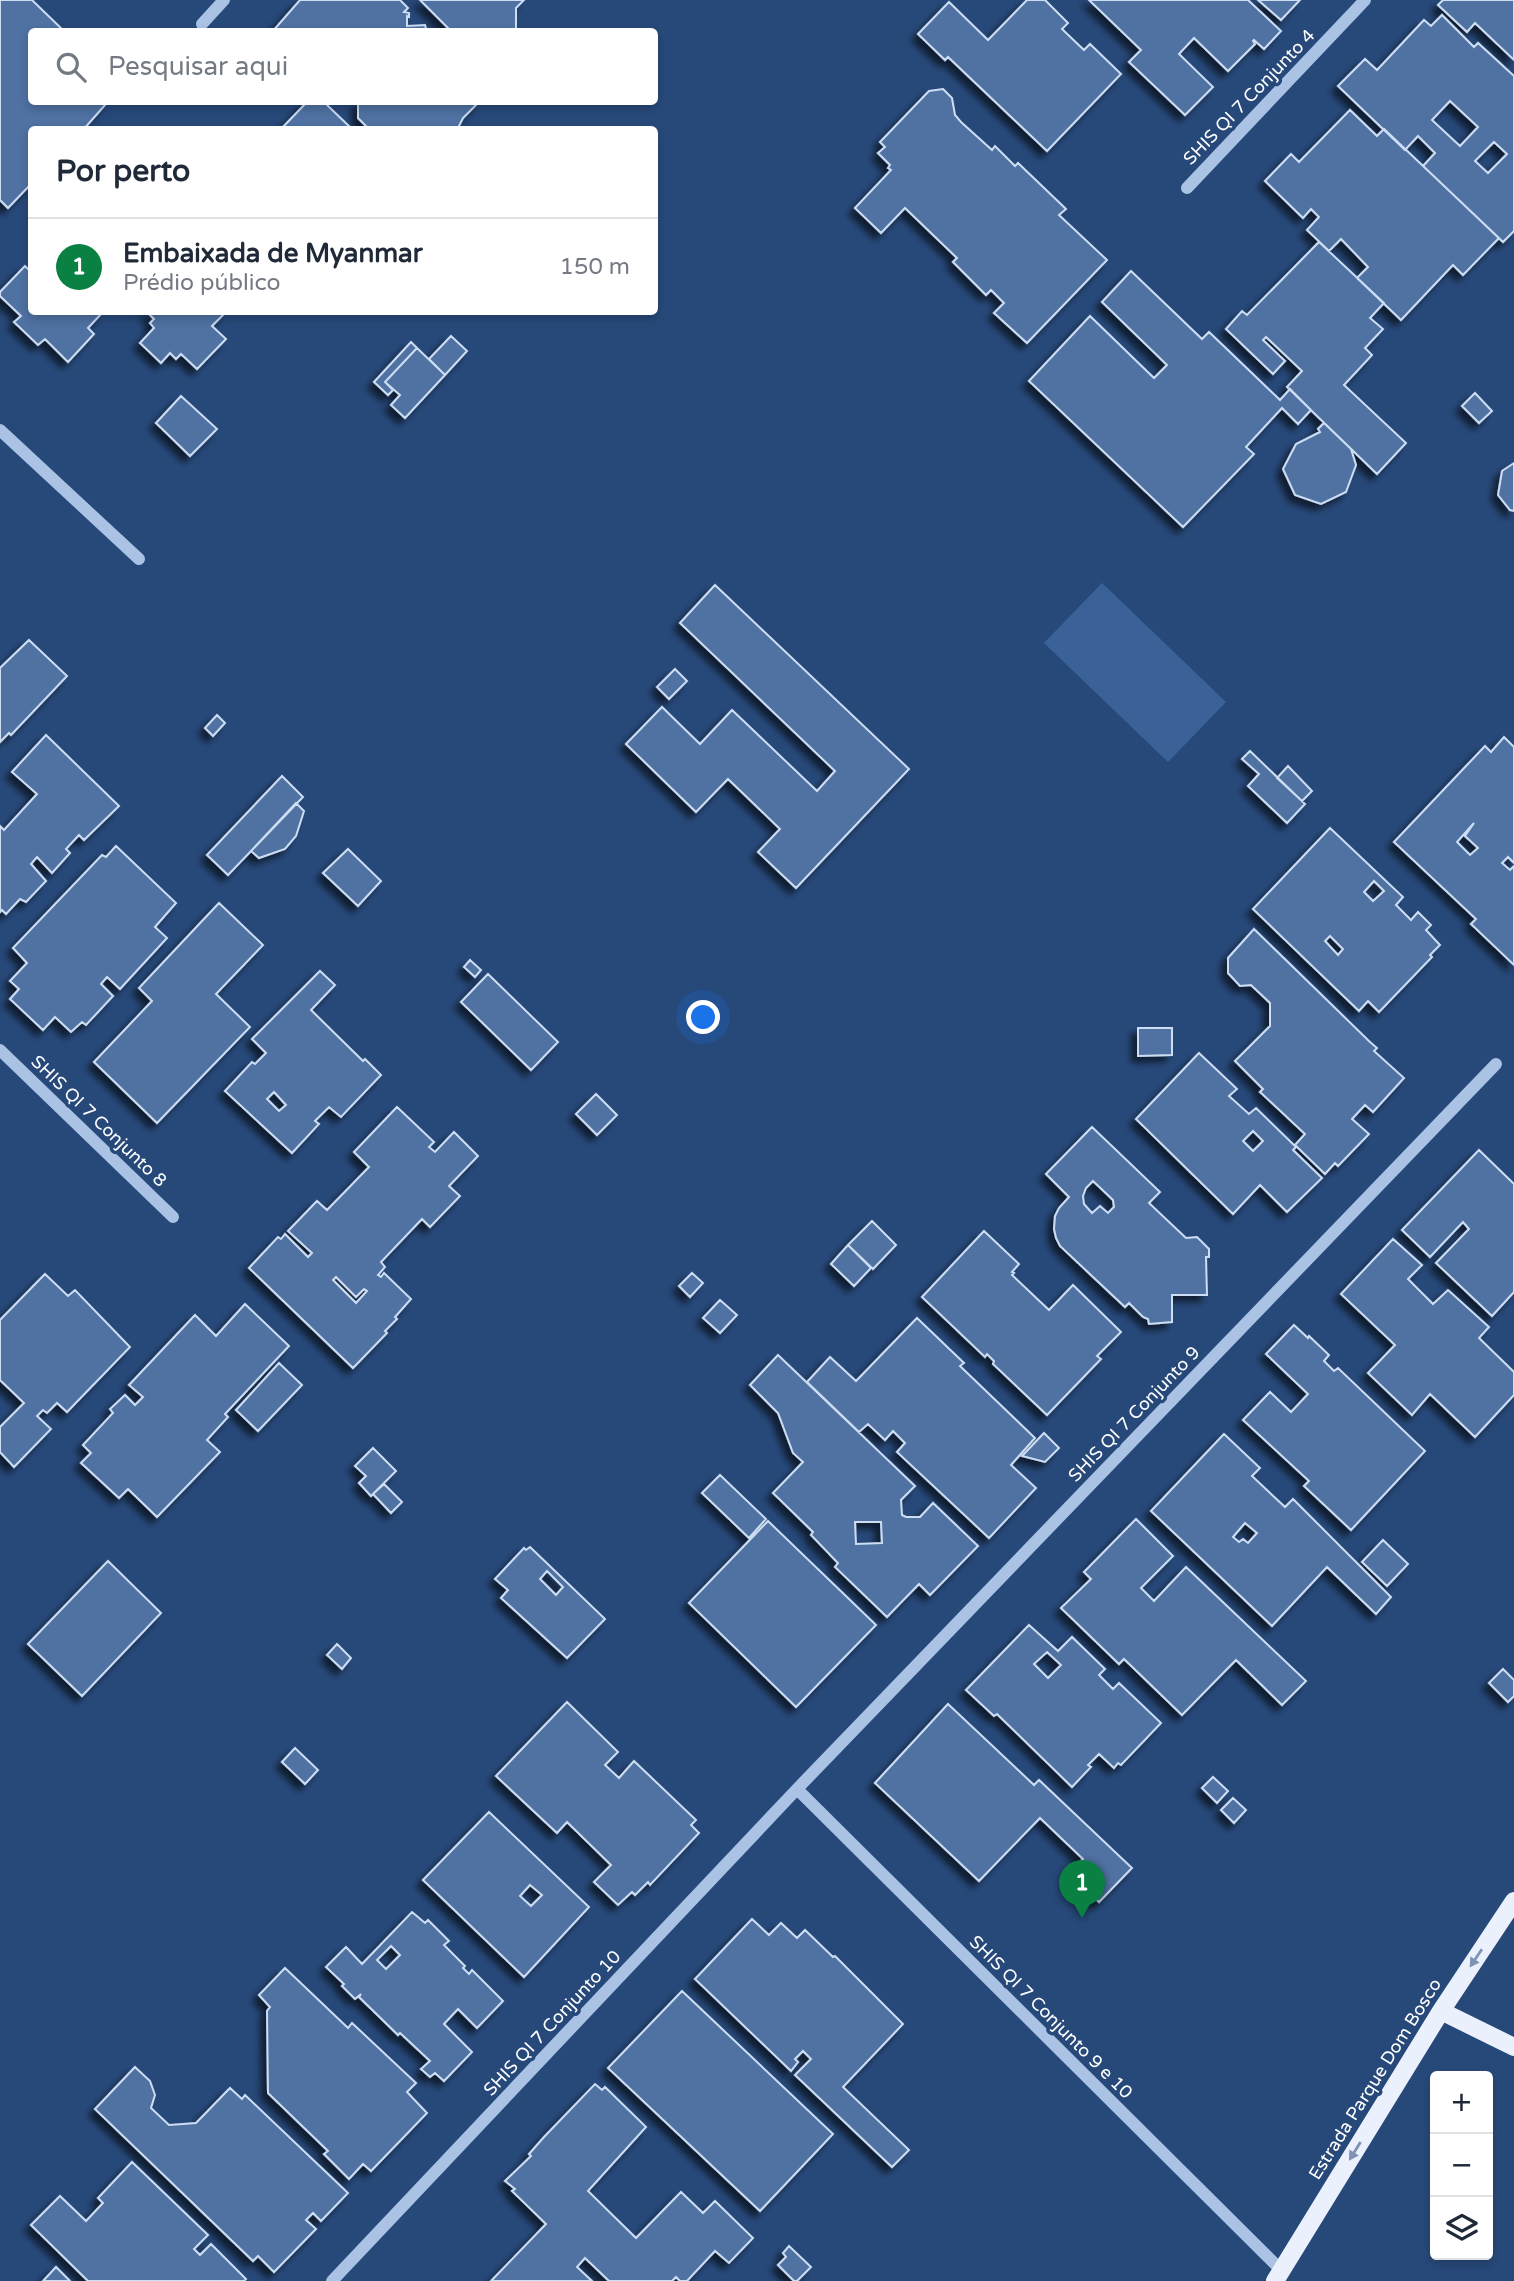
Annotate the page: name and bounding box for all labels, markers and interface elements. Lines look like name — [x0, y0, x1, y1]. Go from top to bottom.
street label: SHIS QI 7 Conjunto 4 — [1179, 25, 1319, 169]
search box — [28, 28, 658, 105]
icon: search — [52, 48, 90, 86]
text: Pesquisar aqui — [108, 51, 288, 82]
text: Por perto — [56, 153, 190, 190]
text: Embaixada de Myanmar — [123, 238, 423, 269]
text: 1 — [72, 253, 86, 281]
text: 150 m — [560, 253, 630, 281]
text: Prédio público — [123, 269, 281, 297]
your location — [686, 1000, 720, 1034]
street label: SHIS QI 7 Conjunto 8 — [27, 1051, 171, 1191]
street label: SHIS QI 7 Conjunto 9 — [1064, 1342, 1204, 1486]
pin: 1 — [1059, 1860, 1105, 1918]
street label: SHIS QI 7 Conjunto 9 e 10 — [965, 1931, 1137, 2103]
street label: SHIS QI 7 Conjunto 10 — [479, 1946, 625, 2100]
one-way arrow — [1470, 1948, 1483, 1968]
street label: Estrada Parque Dom Bosco — [1304, 1974, 1446, 2184]
map controls — [1430, 2071, 1493, 2260]
button: + — [1430, 2071, 1493, 2134]
button: − — [1430, 2134, 1493, 2197]
one-way arrow — [1348, 2141, 1361, 2160]
button: layers — [1430, 2197, 1493, 2260]

